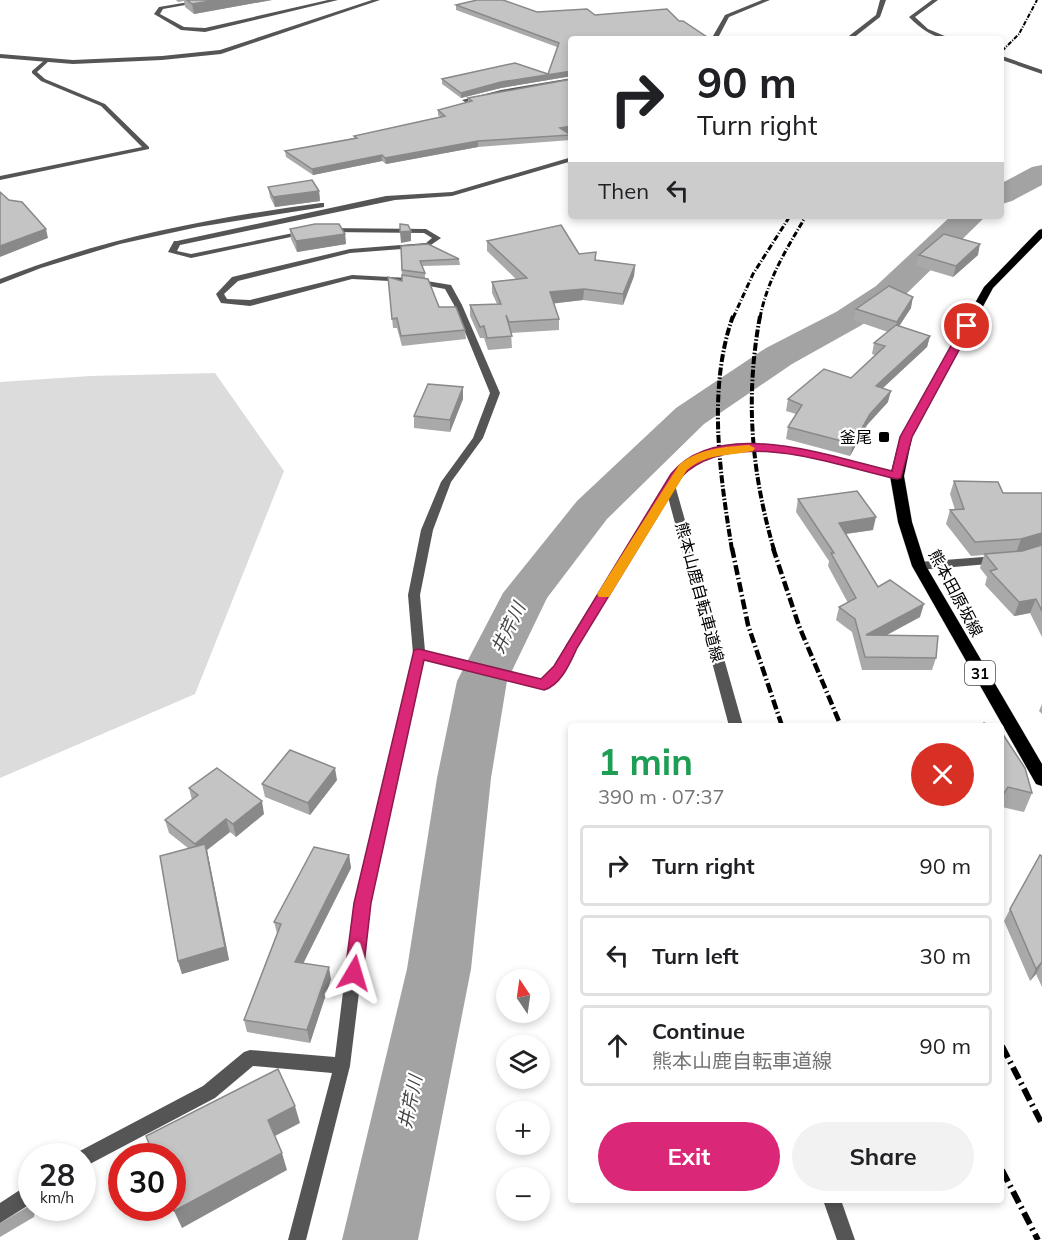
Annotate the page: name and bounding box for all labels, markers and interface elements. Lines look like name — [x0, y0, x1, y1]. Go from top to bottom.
text: 90 m — [697, 56, 797, 109]
icon: right — [598, 60, 676, 138]
text: Turn right — [697, 108, 817, 142]
icon: left — [661, 174, 694, 207]
text: Then — [598, 177, 649, 205]
pin — [941, 300, 992, 351]
icon: arrive — [950, 309, 983, 342]
place label: 釜尾 — [840, 427, 872, 447]
marker: 釜尾 — [877, 430, 891, 444]
street label: 熊本山鹿自転車道線 — [672, 520, 728, 664]
street label: 熊本田原坂線 — [925, 546, 987, 640]
water label: 井芹川 — [486, 597, 531, 657]
road number: 31 — [965, 661, 995, 685]
text: 1 min — [598, 739, 693, 784]
button: close — [911, 743, 974, 806]
text: 390 m · 07:37 — [598, 784, 724, 809]
icon: right — [601, 849, 634, 882]
text: Turn right — [652, 852, 755, 880]
text: 90 m — [920, 852, 971, 880]
icon: left — [601, 939, 634, 972]
position arrow — [322, 941, 386, 1005]
text: Turn left — [652, 942, 739, 970]
text: 30 m — [920, 942, 971, 970]
north arrow — [496, 969, 550, 1023]
map controls — [496, 969, 550, 1221]
text: Continue — [652, 1017, 745, 1045]
icon: ahead — [601, 1029, 634, 1062]
text: 90 m — [920, 1032, 971, 1060]
button: layers — [496, 1035, 550, 1089]
text: 熊本山鹿自転車道線 — [652, 1048, 832, 1073]
water label: 井芹川 — [393, 1071, 427, 1131]
button: + — [496, 1101, 550, 1155]
button: Exit — [598, 1122, 780, 1191]
button: Share — [792, 1122, 974, 1191]
speed limit sign: 30 — [108, 1143, 186, 1221]
text: 28 — [39, 1156, 75, 1194]
button: − — [496, 1167, 550, 1221]
text: km/h — [40, 1188, 74, 1207]

